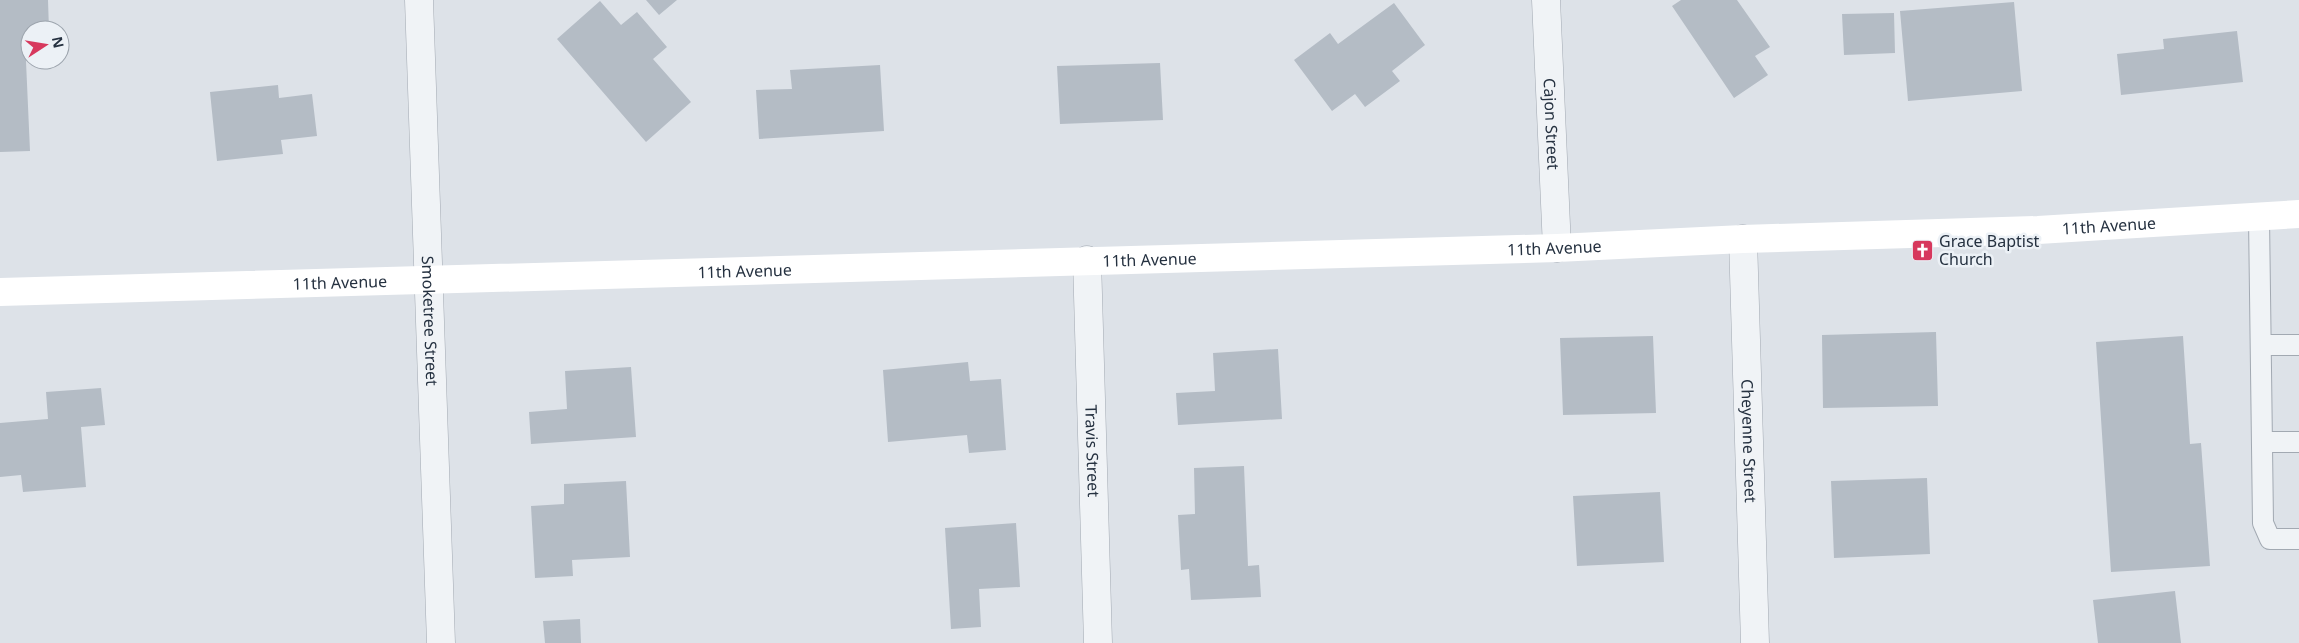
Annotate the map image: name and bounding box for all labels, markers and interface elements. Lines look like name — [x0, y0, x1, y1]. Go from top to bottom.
north arrow — [20, 20, 70, 70]
text: N — [48, 35, 69, 50]
street label: Cajon Street — [1538, 78, 1565, 170]
street label: 11th Avenue — [2061, 212, 2157, 240]
place label: Grace Baptist Church — [1939, 230, 2040, 270]
street label: 11th Avenue — [1507, 235, 1602, 260]
church icon: Grace Baptist Church — [1911, 238, 1935, 262]
street label: 11th Avenue — [1102, 247, 1197, 272]
street label: Smoketree Street — [417, 255, 443, 386]
street label: 11th Avenue — [697, 259, 792, 283]
street label: 11th Avenue — [292, 270, 387, 295]
street label: Cheyenne Street — [1736, 379, 1762, 503]
street label: Travis Street — [1080, 405, 1105, 498]

